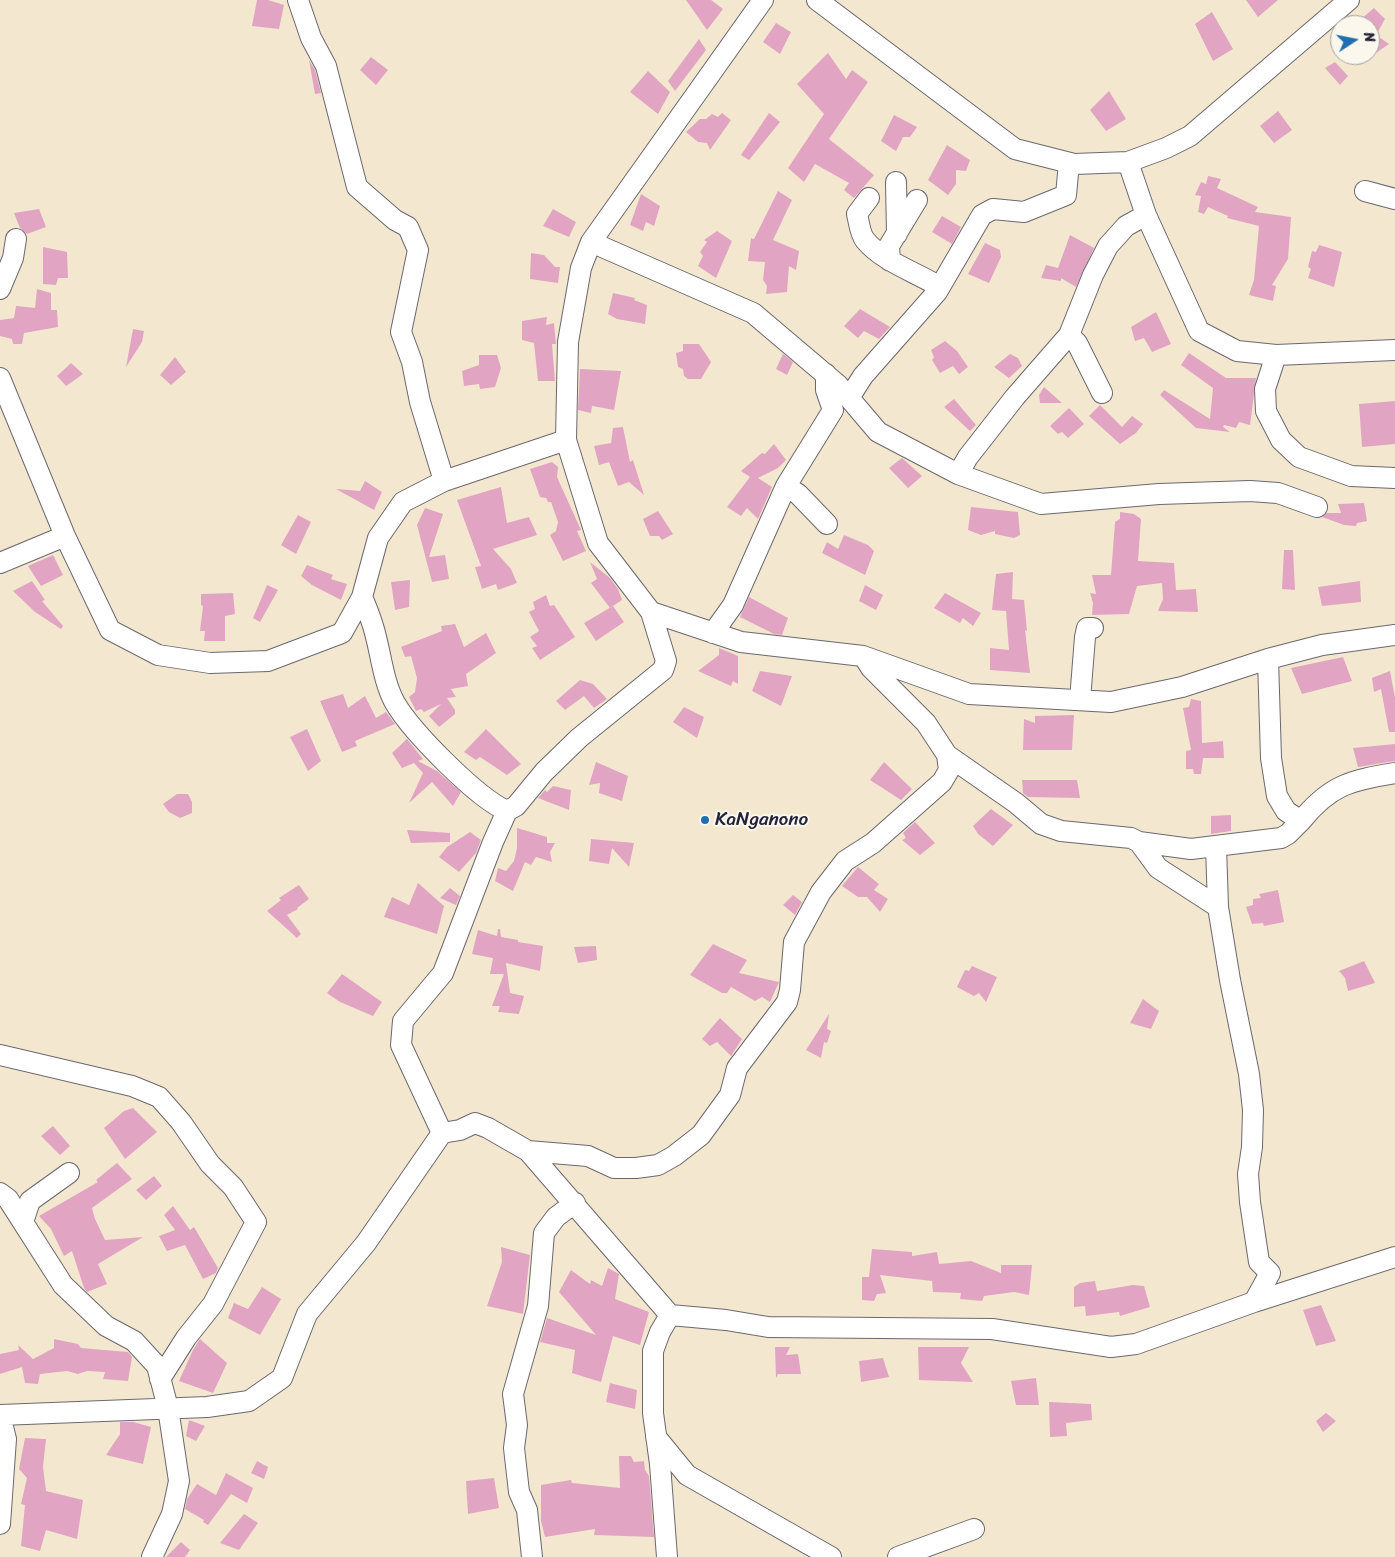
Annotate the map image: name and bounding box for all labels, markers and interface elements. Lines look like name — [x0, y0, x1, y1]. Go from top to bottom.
north arrow — [1330, 15, 1380, 65]
text: N — [1356, 30, 1382, 44]
place label: KaNganono — [715, 809, 808, 831]
marker: KaNganono — [699, 814, 711, 826]

